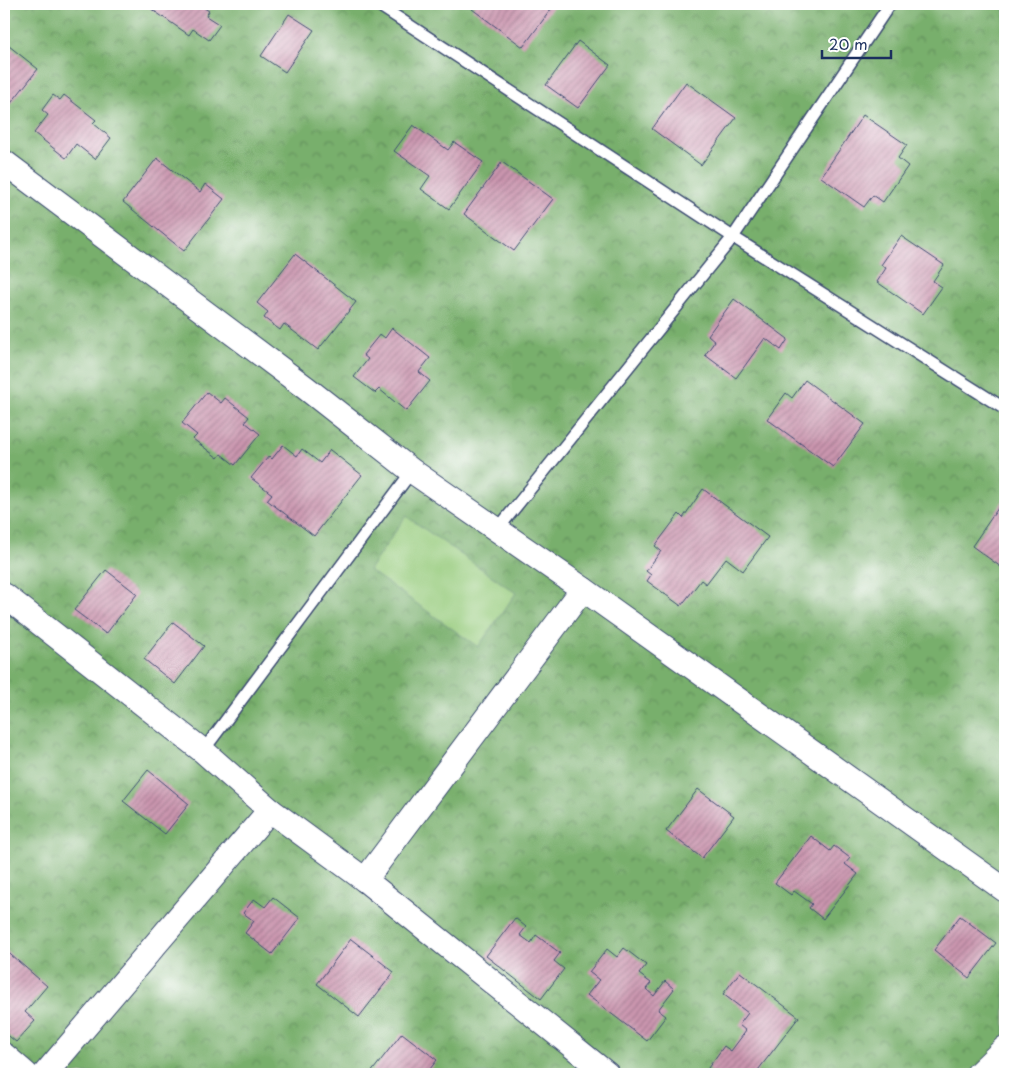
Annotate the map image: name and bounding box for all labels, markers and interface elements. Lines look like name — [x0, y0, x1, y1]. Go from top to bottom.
scale bar — [822, 28, 890, 60]
text: 20 m — [829, 32, 868, 55]

